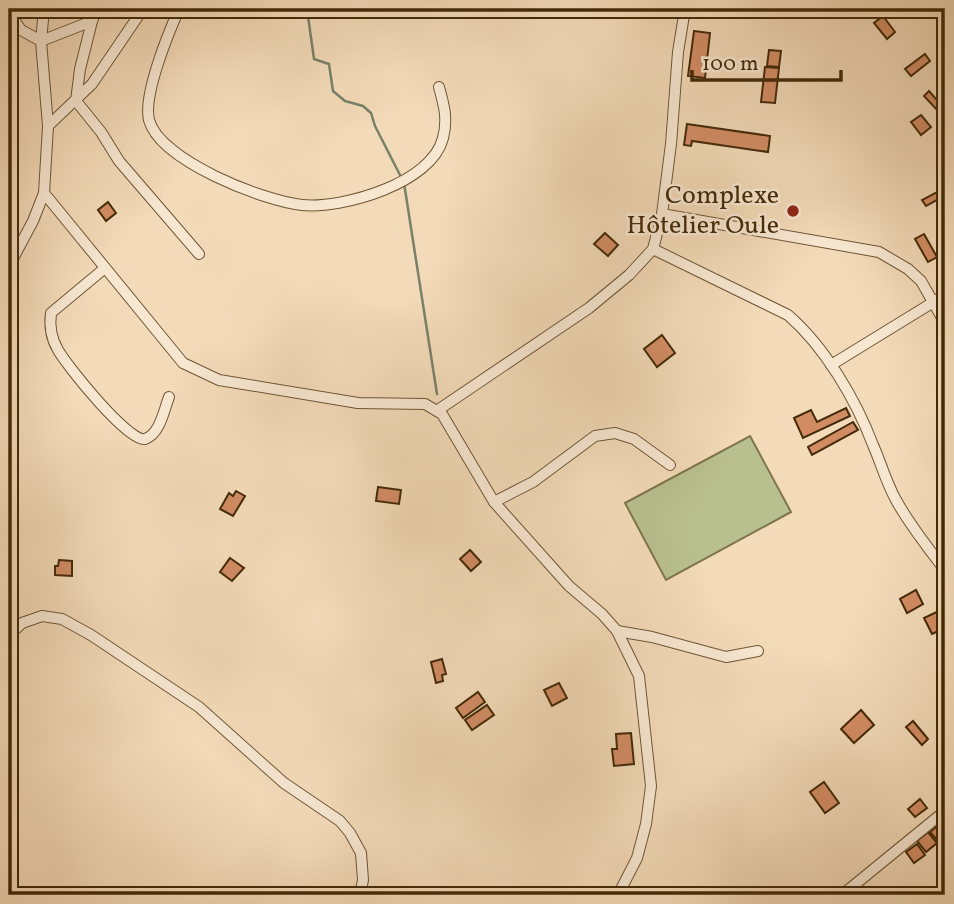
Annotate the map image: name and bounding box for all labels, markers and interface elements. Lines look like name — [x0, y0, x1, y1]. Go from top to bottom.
scale bar — [692, 38, 840, 82]
text: 100 m — [702, 50, 759, 79]
place label: Complexe Hôtelier Oule — [627, 178, 779, 244]
marker: Complexe Hôtelier Oule — [785, 203, 801, 219]

